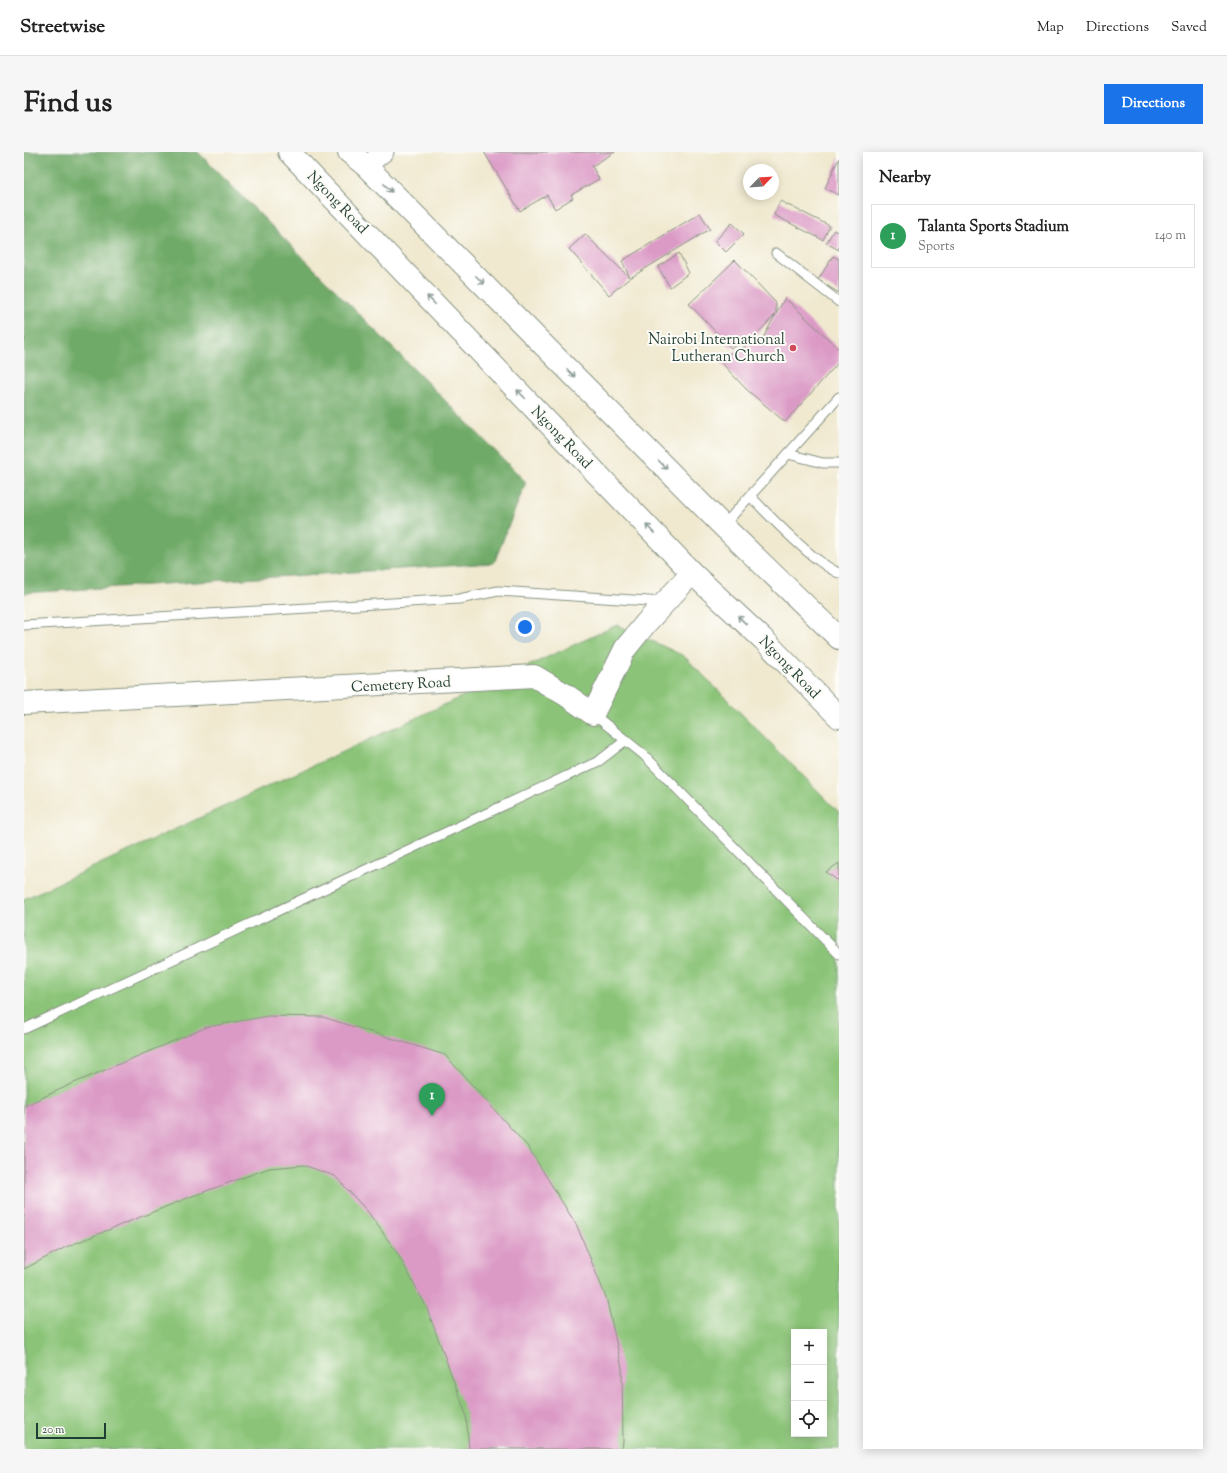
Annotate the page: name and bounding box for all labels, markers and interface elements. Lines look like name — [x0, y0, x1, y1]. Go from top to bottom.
text: Streetwise — [20, 14, 105, 41]
text: Map — [1037, 18, 1064, 38]
text: Directions — [1086, 18, 1149, 38]
text: Saved — [1171, 18, 1207, 38]
text: Find us — [24, 84, 112, 124]
button: Directions — [1104, 84, 1203, 124]
north arrow — [743, 164, 779, 200]
text: Nearby — [879, 166, 931, 190]
street label: Ngong Road — [302, 167, 373, 240]
one-way arrow — [383, 183, 393, 193]
text: Talanta Sports Stadium — [918, 217, 1069, 238]
text: 1 — [891, 227, 895, 245]
text: 140 m — [1155, 227, 1186, 245]
text: Sports — [918, 238, 955, 256]
one-way arrow — [475, 275, 485, 285]
one-way arrow — [427, 295, 436, 305]
place label: Nairobi International Lutheran Church — [648, 330, 785, 368]
marker: Nairobi International Lutheran Church — [788, 343, 798, 353]
one-way arrow — [566, 368, 576, 378]
one-way arrow — [516, 389, 526, 399]
street label: Ngong Road — [526, 402, 597, 475]
one-way arrow — [658, 460, 668, 470]
one-way arrow — [645, 524, 655, 534]
one-way arrow — [738, 616, 748, 625]
your location — [515, 617, 535, 637]
street label: Ngong Road — [754, 632, 825, 705]
street label: Cemetery Road — [351, 672, 452, 699]
pin: 1 — [419, 1083, 445, 1116]
map controls — [791, 1329, 827, 1437]
button: + — [791, 1329, 827, 1365]
button: − — [791, 1365, 827, 1401]
button: locate — [791, 1401, 827, 1437]
scale bar — [36, 1421, 106, 1440]
text: 20 m — [42, 1422, 64, 1438]

